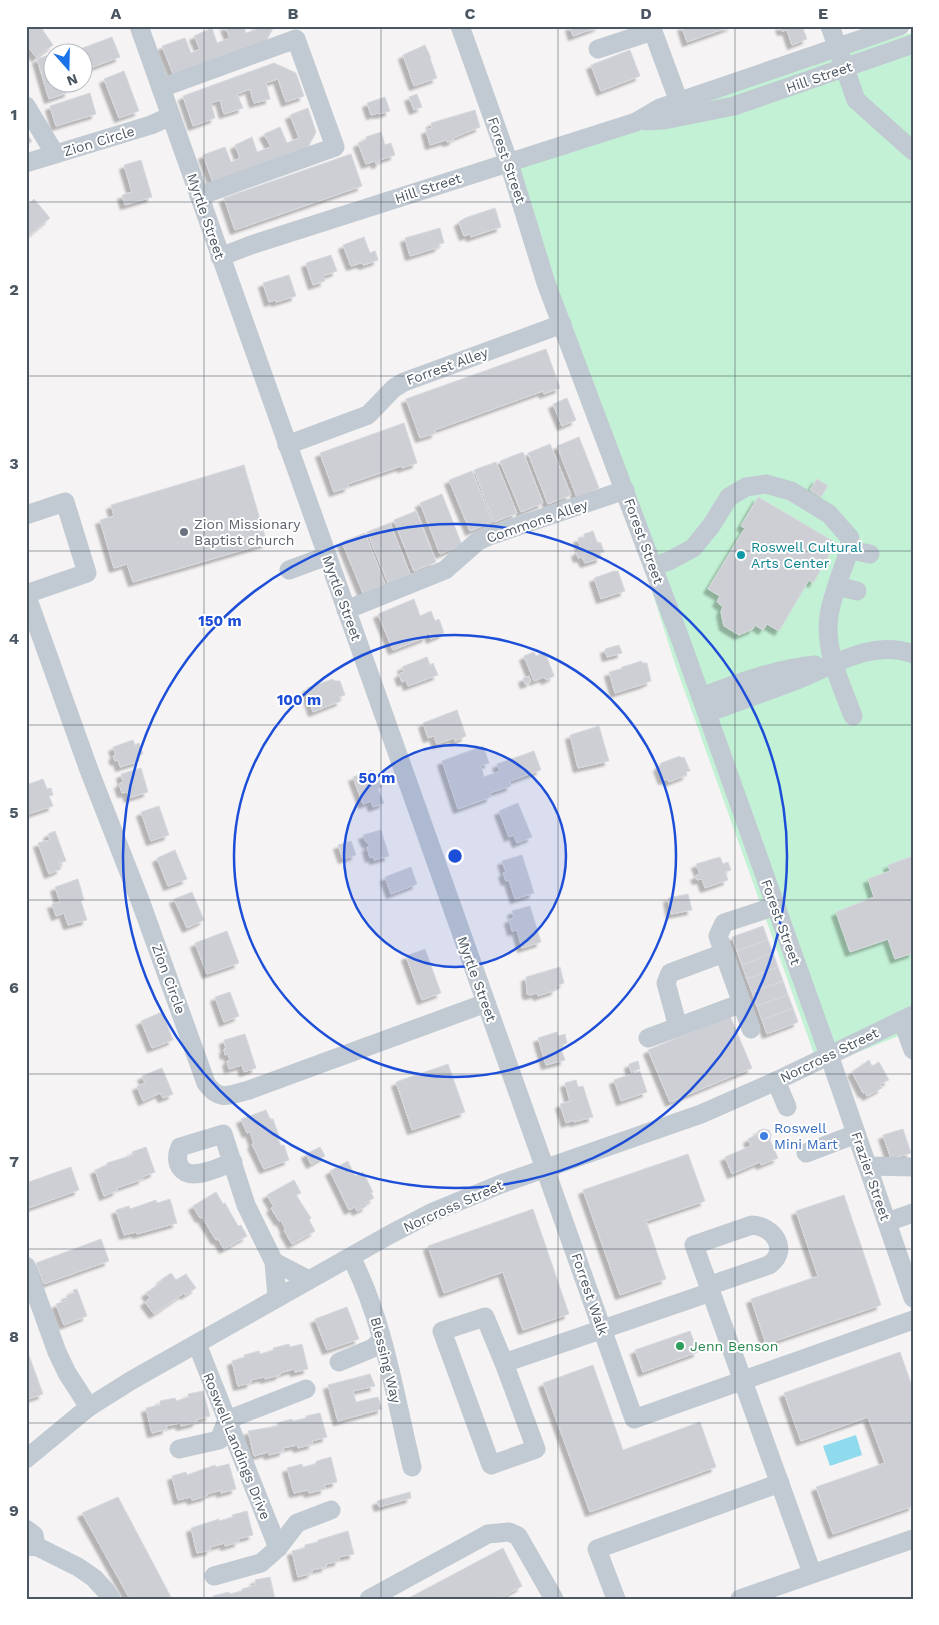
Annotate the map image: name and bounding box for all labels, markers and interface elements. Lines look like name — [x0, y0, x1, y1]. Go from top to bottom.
text: A — [111, 4, 122, 23]
text: B — [288, 4, 299, 23]
text: C — [465, 4, 476, 23]
text: D — [640, 4, 652, 23]
text: E — [818, 4, 828, 23]
north arrow — [42, 42, 92, 92]
street label: Hill Street — [784, 58, 854, 96]
text: N — [65, 71, 80, 90]
text: 1 — [11, 105, 17, 124]
street label: Forest Street — [485, 115, 529, 205]
street label: Zion Circle — [62, 123, 136, 159]
street label: Hill Street — [393, 170, 463, 206]
street label: Myrtle Street — [184, 171, 228, 261]
text: 2 — [9, 280, 19, 299]
street label: Forrest Alley — [404, 344, 491, 388]
text: 3 — [9, 454, 19, 473]
street label: Commons Alley — [484, 496, 591, 546]
street label: Forest Street — [621, 496, 667, 586]
place label: Zion Missionary Baptist church — [194, 516, 301, 548]
marker: Zion Missionary Baptist church — [178, 526, 190, 538]
place label: Roswell Cultural Arts Center — [751, 539, 863, 571]
marker: Roswell Cultural Arts Center — [735, 549, 747, 561]
street label: Myrtle Street — [319, 553, 365, 643]
text: 150 m — [198, 612, 242, 630]
text: 4 — [9, 629, 19, 648]
text: 100 m — [277, 691, 321, 709]
text: 50 m — [359, 769, 395, 787]
text: 5 — [9, 803, 19, 822]
centre of rings — [446, 847, 464, 865]
street label: Forest Street — [758, 877, 804, 967]
street label: Myrtle Street — [454, 934, 500, 1024]
street label: Zion Circle — [149, 942, 189, 1016]
text: 6 — [9, 978, 19, 997]
street label: Norcross Street — [777, 1024, 881, 1086]
place label: Roswell Mini Mart — [774, 1120, 838, 1152]
street label: Frazier Street — [848, 1129, 894, 1223]
marker: Roswell Mini Mart — [758, 1130, 770, 1142]
text: 7 — [9, 1152, 19, 1171]
street label: Norcross Street — [401, 1177, 505, 1235]
street label: Forrest Walk — [568, 1251, 612, 1337]
street label: Blessing Way — [368, 1315, 405, 1405]
text: 8 — [9, 1327, 19, 1346]
place label: Jenn Benson — [690, 1338, 778, 1354]
marker: Jenn Benson — [674, 1340, 686, 1352]
street label: Roswell Landings Drive — [200, 1370, 274, 1522]
text: 9 — [9, 1501, 19, 1520]

